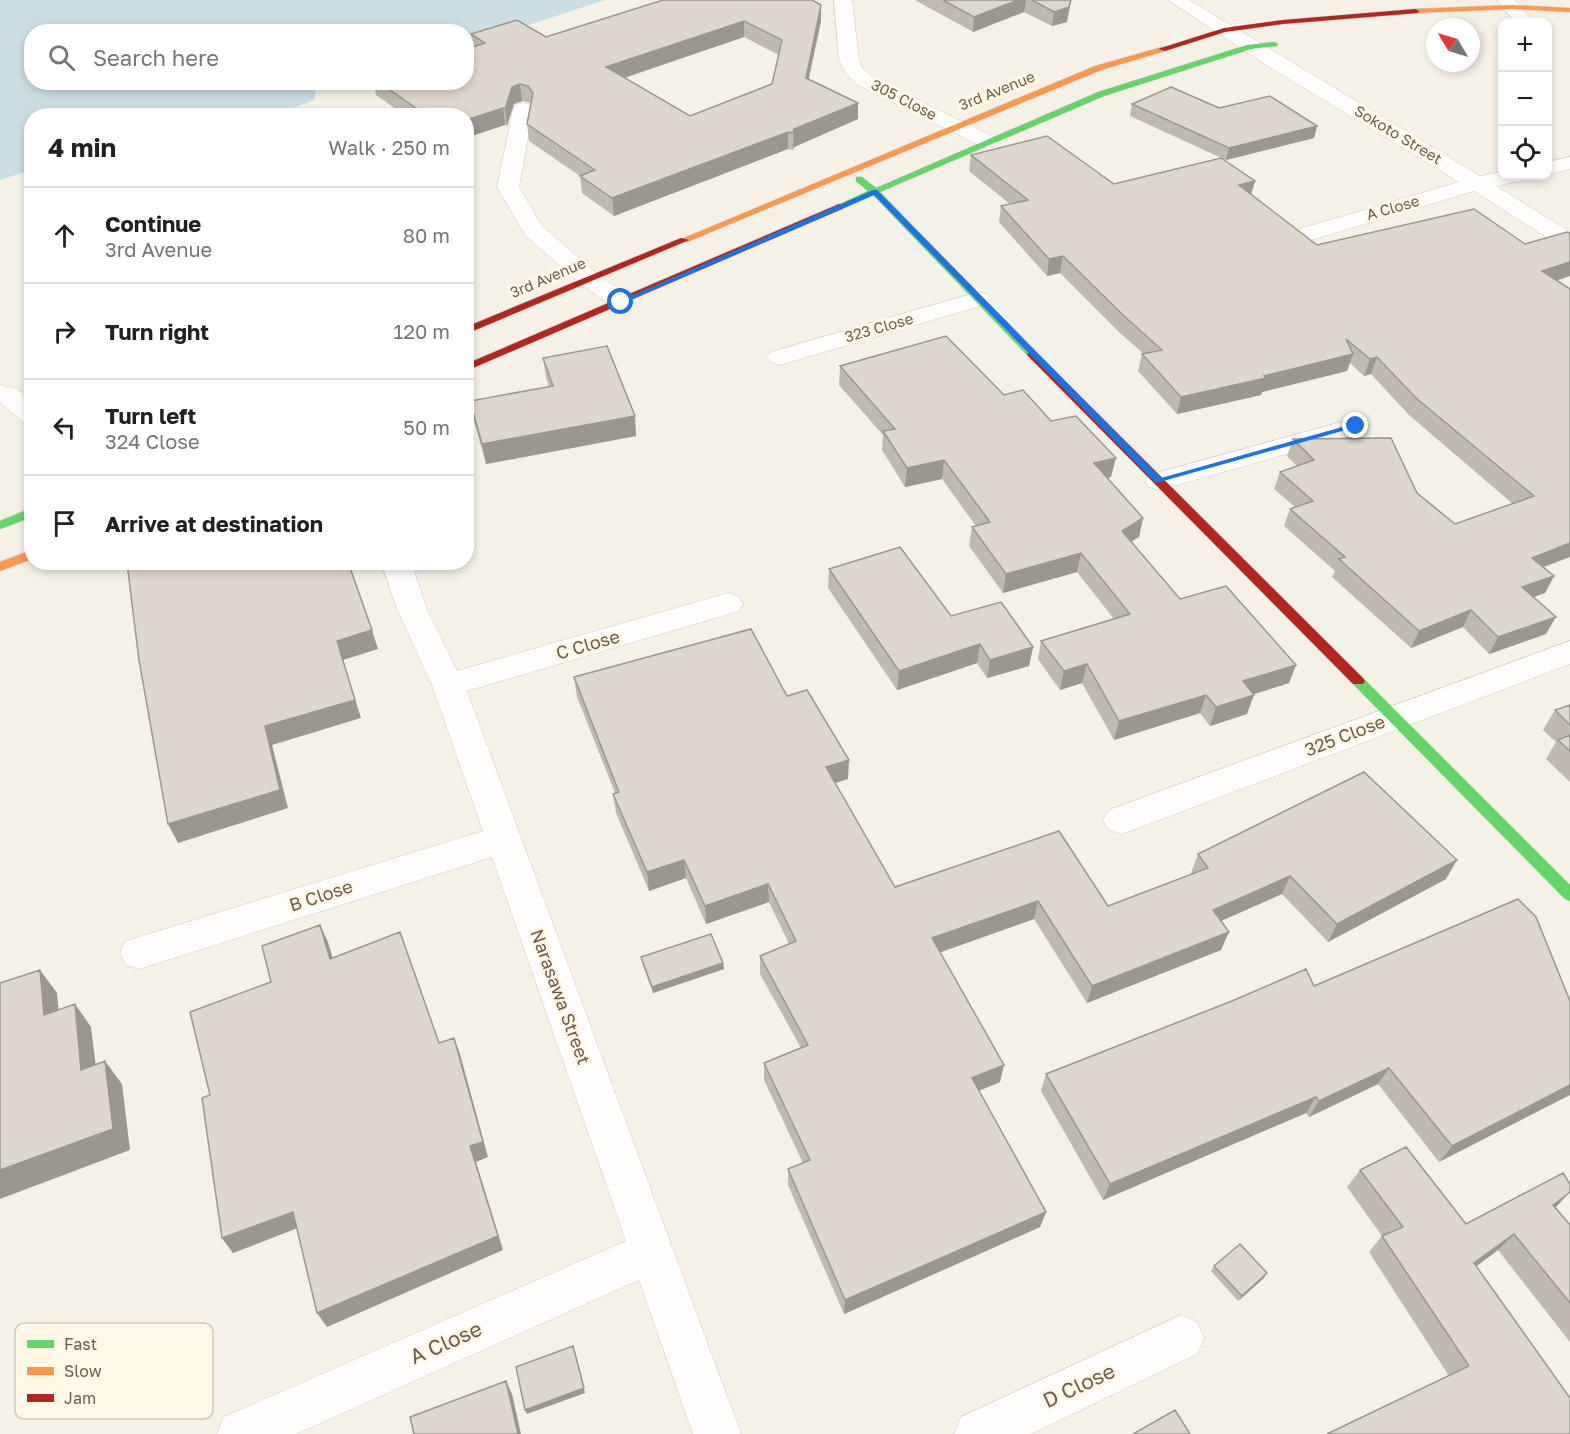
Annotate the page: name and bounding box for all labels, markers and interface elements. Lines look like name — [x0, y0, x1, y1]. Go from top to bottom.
north arrow — [1426, 18, 1480, 72]
map controls — [1498, 18, 1552, 180]
button: + — [1498, 18, 1552, 72]
search box — [24, 24, 474, 90]
icon: search — [45, 41, 78, 74]
text: Search here — [93, 44, 219, 71]
street label: 3rd Avenue — [956, 67, 1038, 113]
button: − — [1498, 72, 1552, 126]
street label: 305 Close — [869, 75, 940, 123]
street label: Sokoto Street — [1351, 101, 1446, 167]
button: locate — [1498, 126, 1552, 180]
text: 4 min — [48, 132, 116, 163]
text: Walk · 250 m — [328, 135, 450, 159]
street label: A Close — [1364, 191, 1422, 223]
text: Continue — [105, 210, 201, 237]
icon: ahead — [48, 219, 81, 252]
text: 80 m — [403, 223, 450, 247]
text: 3rd Avenue — [105, 237, 212, 261]
street label: 3rd Avenue — [507, 253, 588, 301]
route start — [607, 288, 633, 314]
street label: 323 Close — [842, 309, 915, 345]
icon: right — [48, 315, 81, 348]
text: Turn right — [105, 318, 209, 345]
text: 120 m — [394, 319, 450, 343]
text: Turn left — [105, 402, 196, 429]
icon: left — [48, 411, 81, 444]
route end — [1342, 412, 1368, 438]
text: 50 m — [403, 415, 450, 439]
text: 324 Close — [105, 429, 200, 453]
icon: arrive — [48, 507, 81, 540]
text: Arrive at destination — [105, 510, 323, 537]
street label: C Close — [553, 624, 622, 664]
street label: 325 Close — [1301, 710, 1388, 760]
street label: B Close — [286, 875, 355, 916]
street label: Narasawa Street — [526, 926, 596, 1067]
street label: A Close — [406, 1315, 486, 1369]
legend — [15, 1323, 213, 1419]
text: Fast — [64, 1334, 97, 1354]
street label: D Close — [1038, 1357, 1119, 1413]
text: Slow — [64, 1361, 102, 1381]
text: Jam — [64, 1388, 96, 1408]

